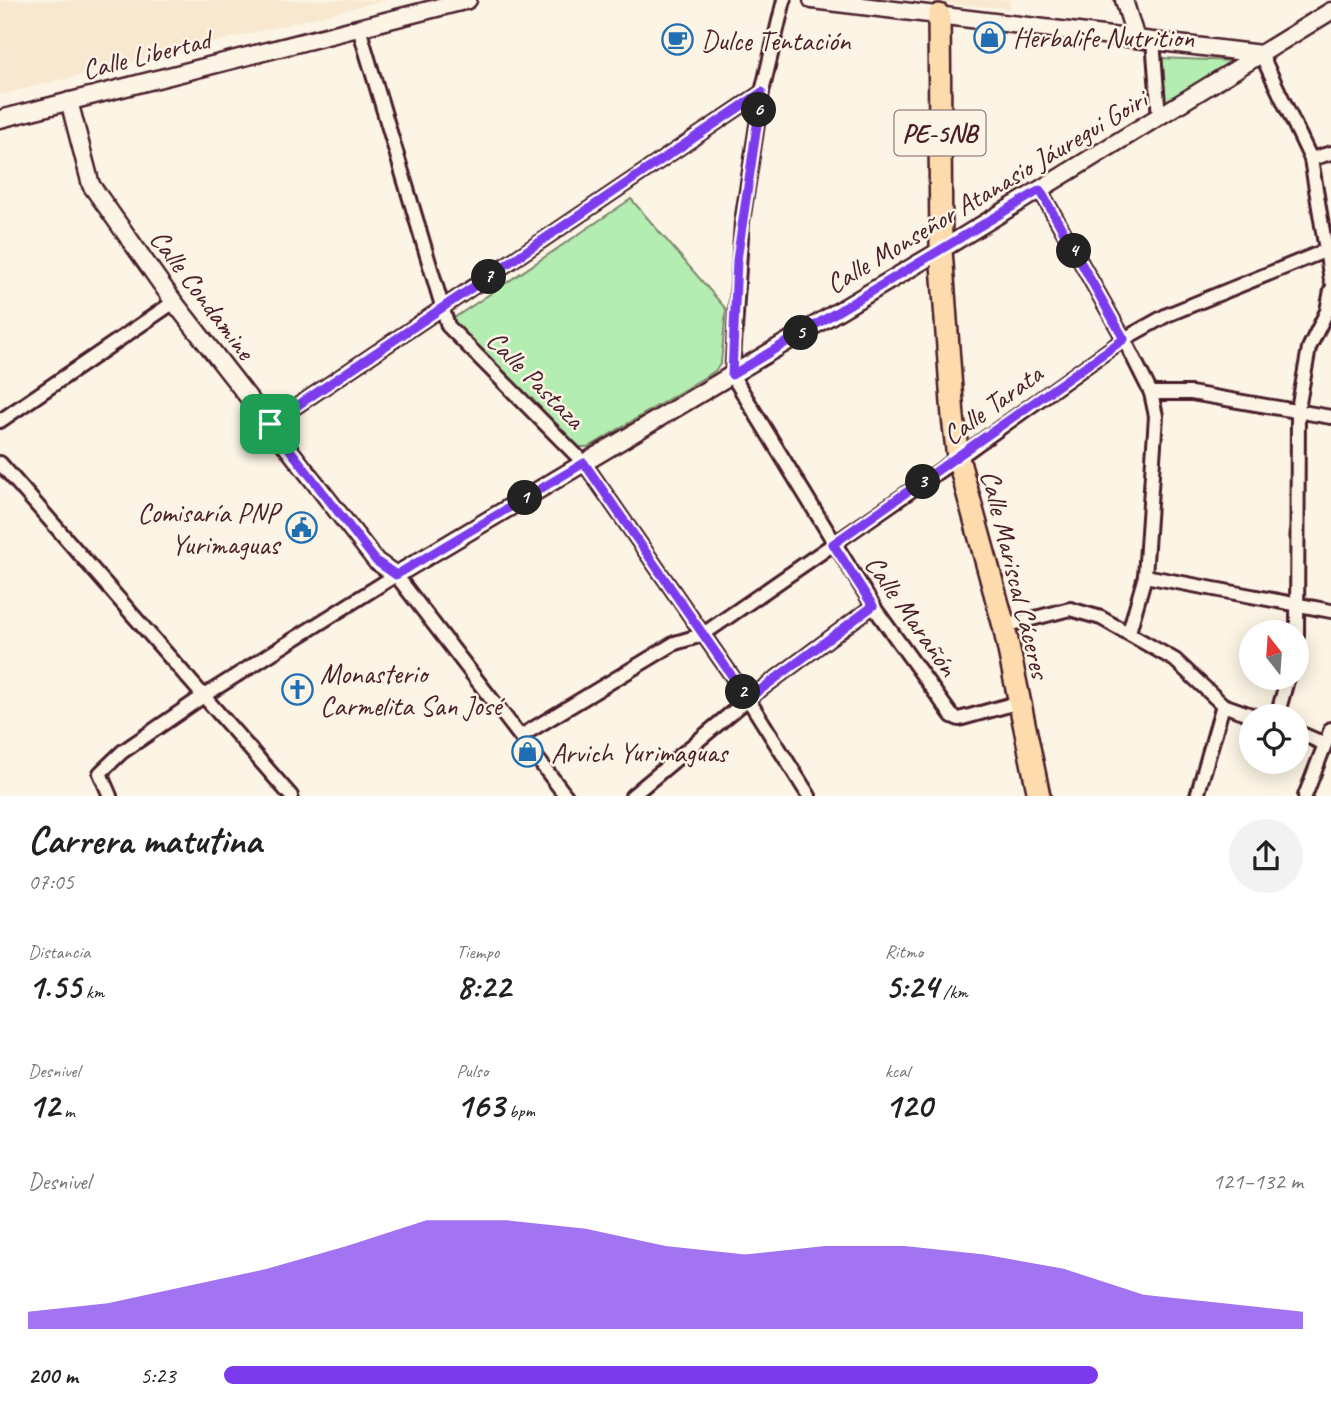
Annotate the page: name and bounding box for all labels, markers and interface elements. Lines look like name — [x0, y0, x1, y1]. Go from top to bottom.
shop icon: Herbalife Nutrition — [973, 20, 1007, 54]
place label: Herbalife Nutrition — [1013, 20, 1195, 55]
street label: Calle Libertad — [78, 21, 218, 87]
cafe icon: Dulce Tentación — [661, 23, 695, 57]
place label: Dulce Tentación — [701, 23, 852, 58]
street label: Calle Monseñor Atanasio Jáuregui Goiri — [819, 80, 1156, 301]
pin: 6 — [742, 92, 776, 128]
text: 6 — [754, 97, 763, 121]
road number: PE-5NB — [894, 110, 986, 156]
street label: Calle Condamine — [142, 222, 264, 368]
pin: 4 — [1056, 233, 1092, 268]
text: 4 — [1069, 238, 1078, 262]
pin: 7 — [472, 260, 506, 294]
text: 7 — [484, 264, 493, 288]
pin: 5 — [784, 316, 818, 350]
text: 5 — [796, 320, 805, 344]
street label: Calle Pastaza — [479, 323, 594, 437]
street label: Calle Tarata — [935, 355, 1051, 452]
pin — [240, 394, 300, 454]
icon: arrive — [251, 405, 289, 443]
pin: 3 — [906, 464, 940, 500]
street label: Calle Mariscal Cáceres — [973, 467, 1059, 684]
text: 3 — [918, 469, 927, 493]
pin: 1 — [508, 480, 542, 516]
text: 1 — [520, 485, 529, 509]
place label: Comisaría PNP Yurimaguas — [138, 495, 283, 562]
public building icon: Comisaría PNP Yurimaguas — [285, 511, 319, 545]
street label: Calle Marañón — [857, 548, 967, 684]
north arrow — [1239, 620, 1309, 690]
map controls — [1239, 620, 1309, 774]
place label: Monasterio Carmelita San José — [320, 656, 505, 723]
church icon: Monasterio Carmelita San José — [280, 672, 314, 706]
pin: 2 — [726, 674, 760, 710]
text: 2 — [738, 679, 747, 703]
button: locate — [1239, 704, 1309, 774]
shop icon: Arvich Yurimaguas — [511, 735, 545, 769]
place label: Arvich Yurimaguas — [551, 735, 729, 770]
text: Carrera matutina — [28, 817, 262, 864]
button: share — [1229, 819, 1303, 893]
text: 07:05 — [28, 867, 74, 896]
text: Distancia — [28, 940, 90, 964]
text: Tiempo — [456, 940, 499, 964]
text: Ritmo — [885, 940, 923, 964]
text: 1.55 — [28, 964, 81, 1009]
text: 8:22 — [456, 964, 511, 1009]
text: 5:24 — [885, 964, 938, 1009]
text: km — [81, 980, 104, 1004]
text: /km — [938, 980, 968, 1004]
text: Desnivel — [28, 1059, 80, 1083]
text: Pulso — [456, 1059, 488, 1083]
text: kcal — [885, 1059, 910, 1083]
text: 12 — [28, 1083, 60, 1128]
text: 163 — [456, 1083, 504, 1128]
text: 120 — [885, 1083, 932, 1128]
text: m — [60, 1099, 75, 1123]
text: bpm — [504, 1099, 535, 1123]
text: Desnivel — [28, 1167, 90, 1196]
text: 121–132 m — [1212, 1167, 1303, 1196]
text: 200 m — [28, 1361, 78, 1390]
text: 5:23 — [140, 1361, 176, 1390]

